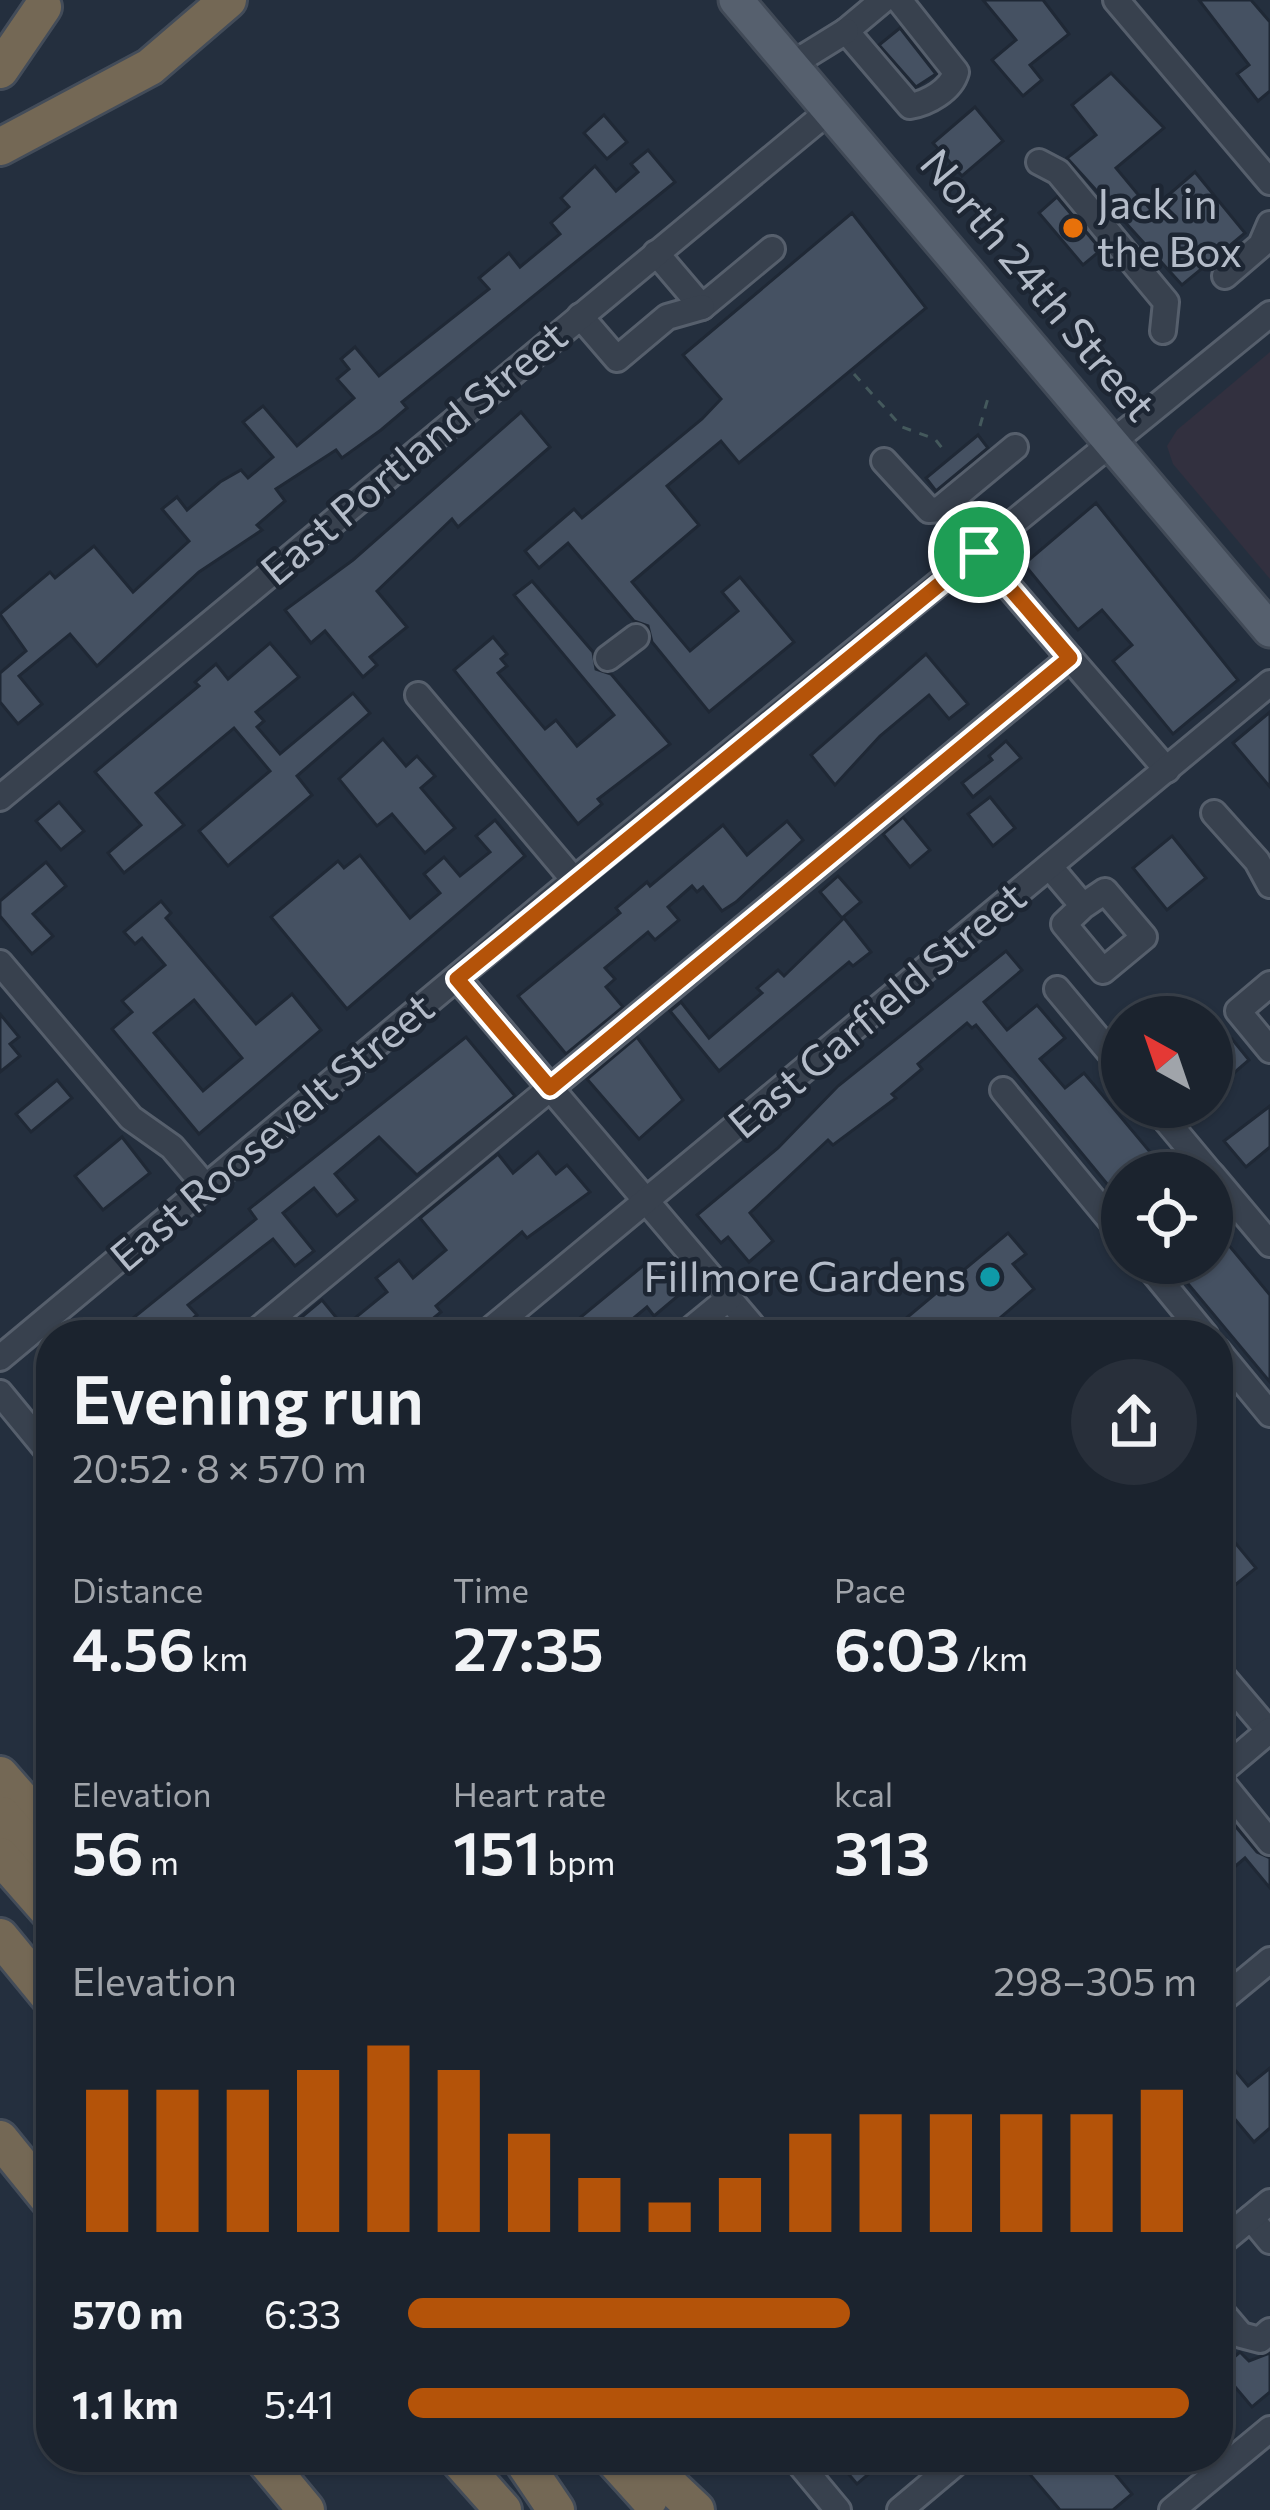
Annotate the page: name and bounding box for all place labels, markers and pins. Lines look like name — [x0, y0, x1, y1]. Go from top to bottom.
place label: Jack in the Box — [1097, 176, 1242, 276]
marker: Jack in the Box — [1060, 215, 1086, 241]
pin — [928, 501, 1030, 603]
place label: Fillmore Gardens — [643, 1249, 966, 1301]
marker: Fillmore Gardens — [977, 1264, 1003, 1290]

